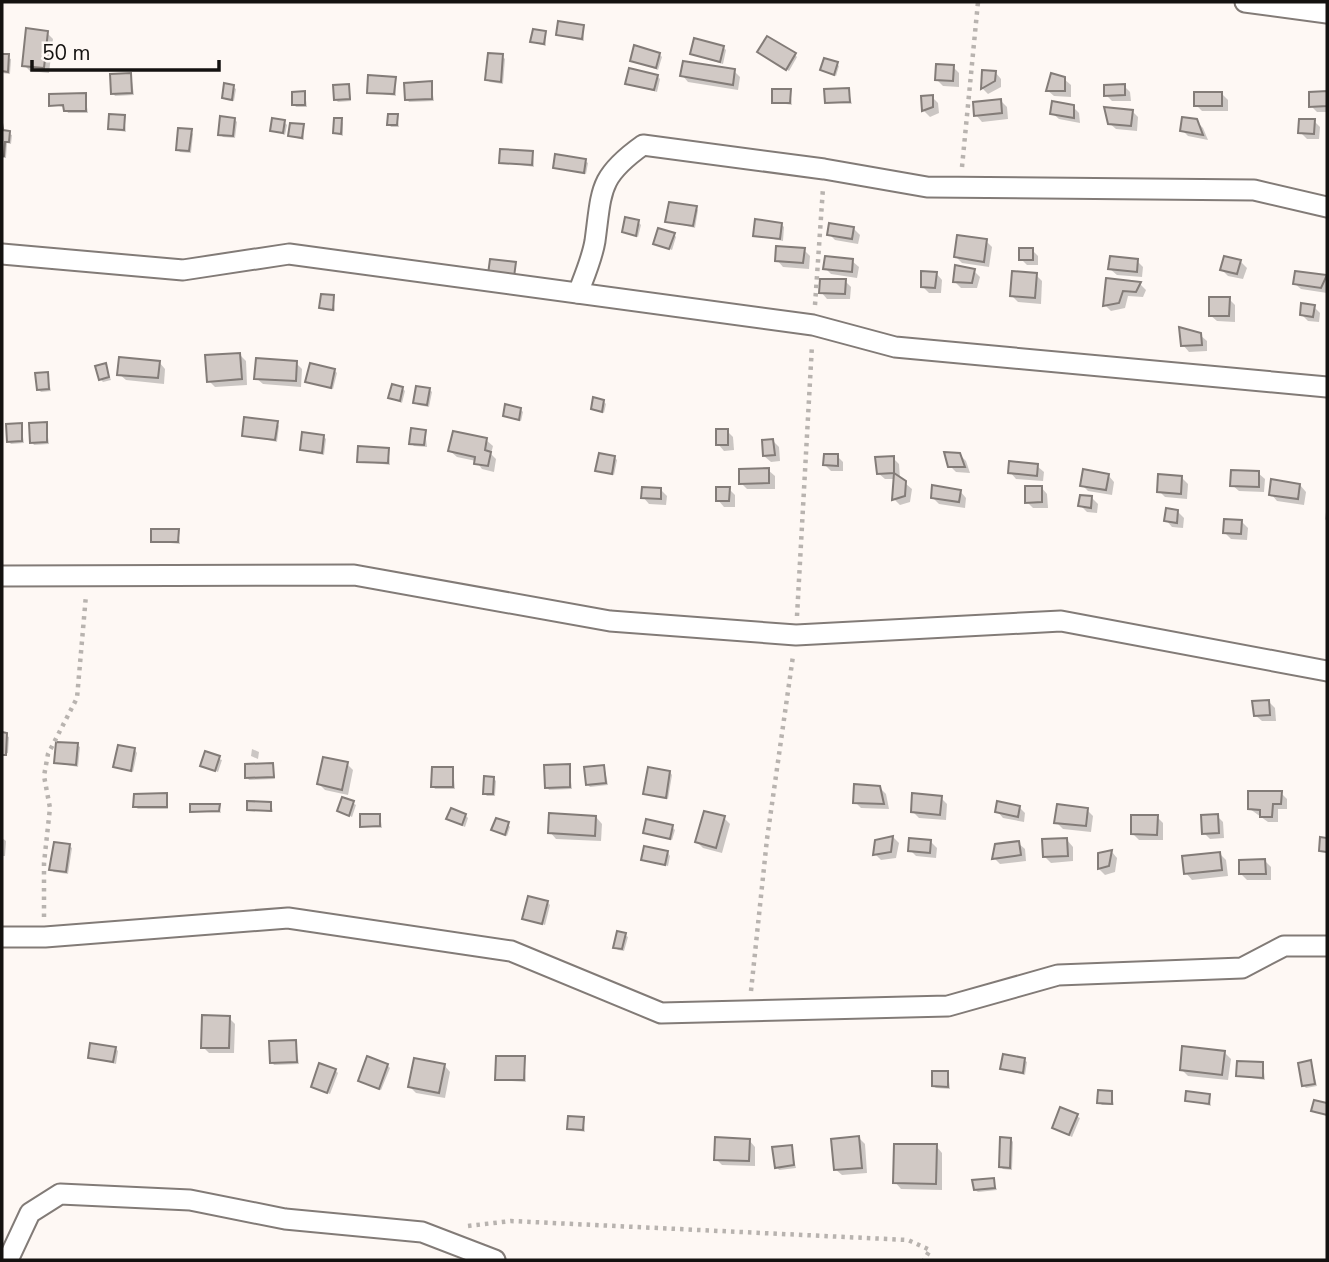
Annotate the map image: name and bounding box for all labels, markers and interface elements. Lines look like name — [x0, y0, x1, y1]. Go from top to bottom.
scale bar — [32, 28, 219, 72]
text: 50 m — [42, 39, 91, 67]

